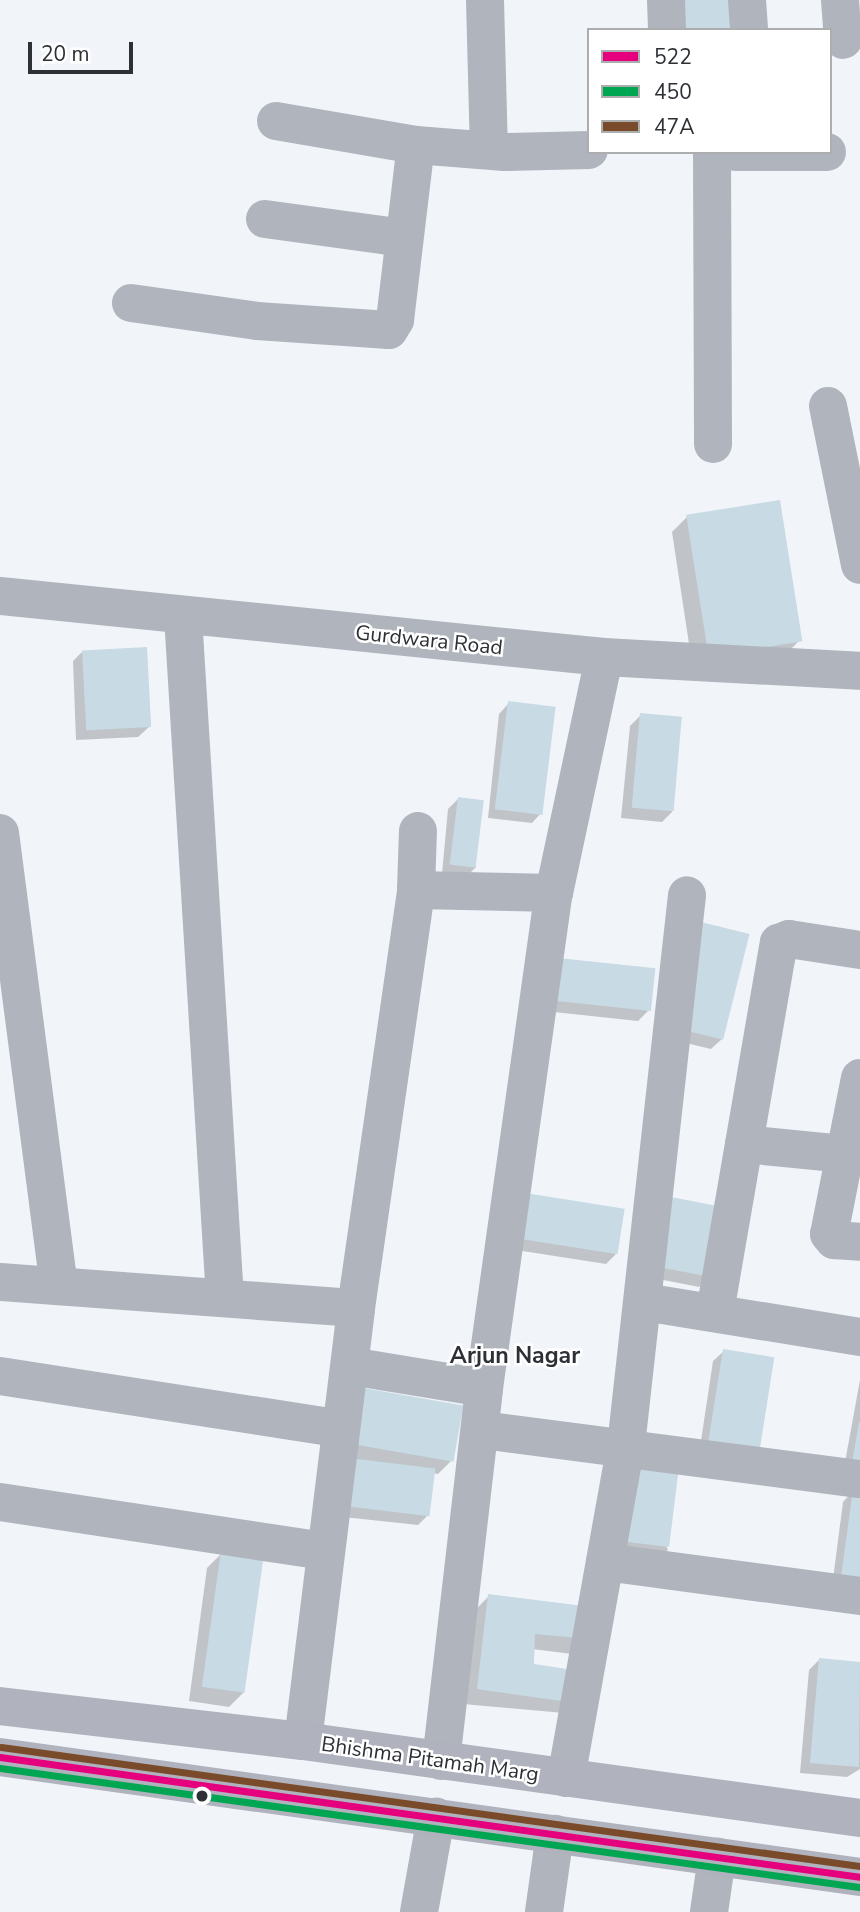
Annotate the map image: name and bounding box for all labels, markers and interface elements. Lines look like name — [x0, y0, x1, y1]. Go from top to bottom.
scale bar — [32, 28, 136, 72]
legend — [587, 28, 832, 154]
text: 20 m — [41, 40, 90, 68]
text: 522 — [654, 43, 692, 71]
text: 450 — [654, 78, 692, 106]
text: 47A — [654, 113, 695, 141]
street label: Gurdwara Road — [354, 620, 504, 660]
district label: Arjun Nagar — [450, 1342, 580, 1370]
street label: Bhishma Pitamah Marg — [320, 1731, 540, 1787]
unlabelled marker — [195, 1789, 209, 1803]

